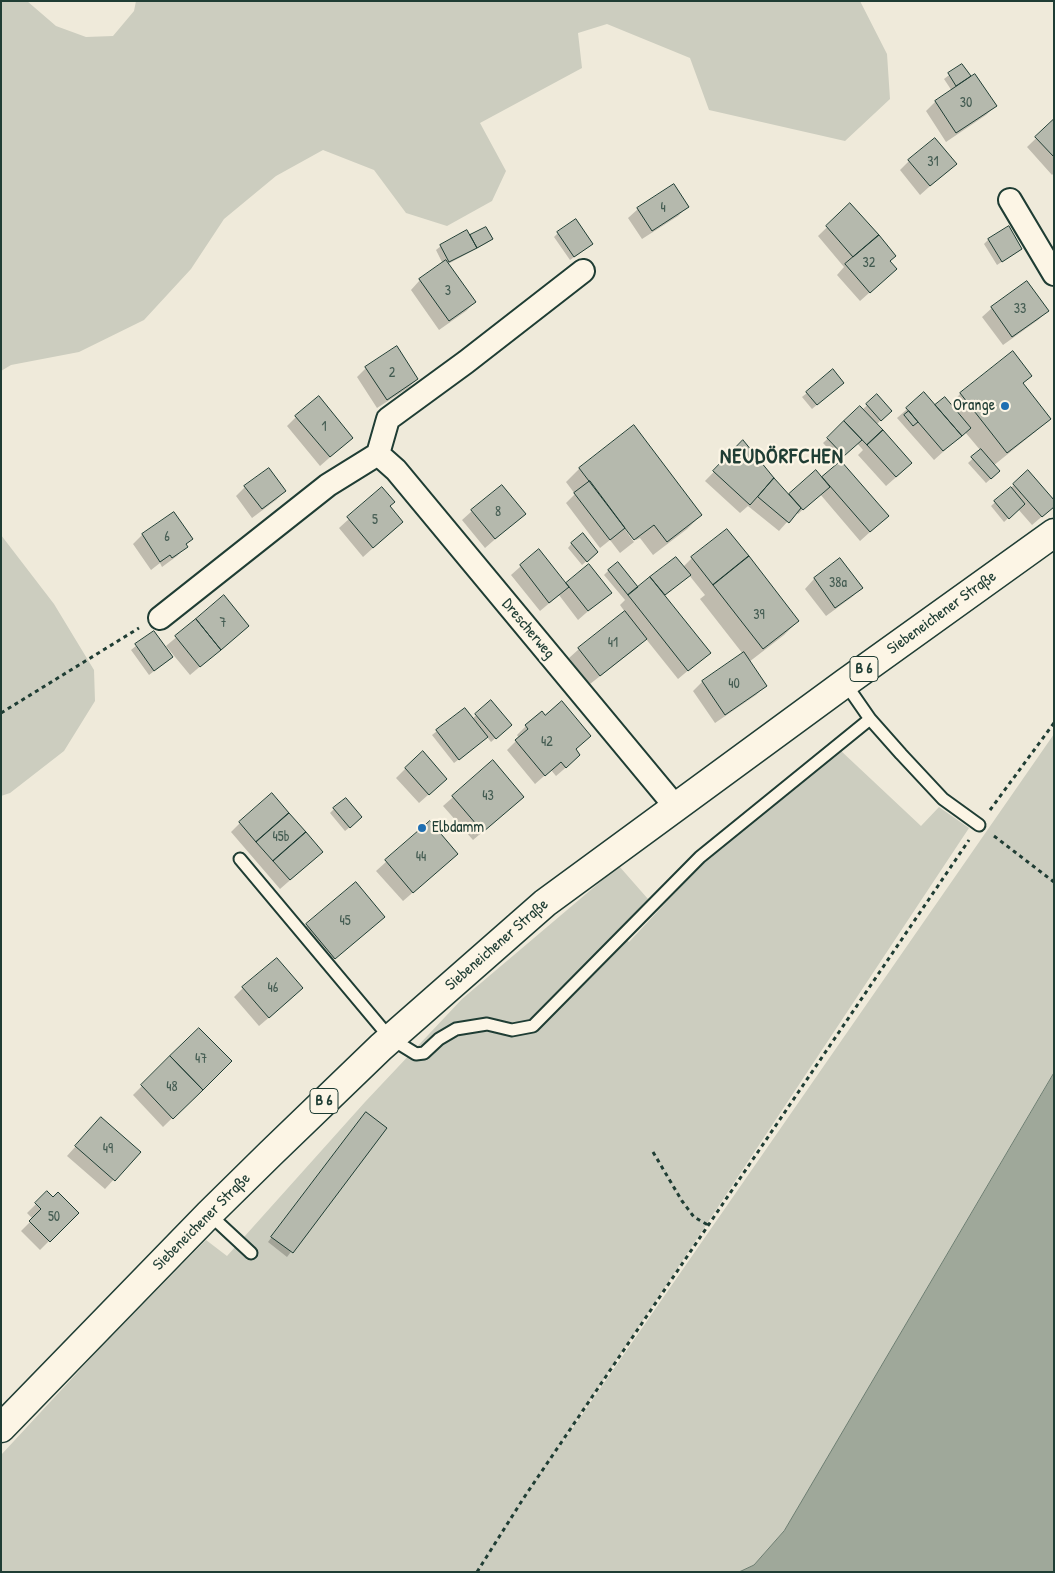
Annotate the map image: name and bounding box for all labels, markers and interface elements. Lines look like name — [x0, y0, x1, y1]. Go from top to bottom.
house number: 30 — [960, 95, 972, 111]
house number: 31 — [927, 154, 939, 170]
house number: 4 — [660, 200, 666, 216]
house number: 32 — [863, 255, 875, 271]
house number: 3 — [445, 283, 451, 299]
house number: 33 — [1014, 301, 1026, 317]
house number: 2 — [389, 365, 395, 381]
place label: Orange — [953, 396, 995, 416]
marker: Orange — [999, 400, 1011, 412]
house number: 1 — [321, 419, 327, 435]
district label: NEUDÖRFCHEN — [719, 444, 845, 470]
house number: 8 — [495, 504, 501, 520]
house number: 5 — [372, 512, 378, 528]
house number: 6 — [164, 529, 170, 545]
street label: Siebeneichener Straße — [884, 567, 1000, 659]
house number: 38a — [829, 575, 847, 591]
street label: Drescherweg — [497, 595, 559, 663]
house number: 39 — [753, 607, 765, 623]
house number: 7 — [220, 615, 226, 631]
house number: 41 — [608, 635, 618, 651]
road number: B 6 — [850, 656, 878, 682]
house number: 40 — [728, 676, 740, 692]
house number: 42 — [541, 734, 553, 750]
house number: 43 — [482, 788, 494, 804]
place label: Elbdamm — [432, 818, 484, 838]
marker: Elbdamm — [416, 822, 428, 834]
house number: 45b — [273, 829, 289, 845]
house number: 44 — [416, 849, 426, 865]
street label: Siebeneichener Straße — [442, 895, 552, 995]
house number: 45 — [339, 913, 351, 929]
house number: 46 — [268, 980, 278, 996]
house number: 47 — [195, 1051, 207, 1067]
house number: 48 — [166, 1079, 178, 1095]
road number: B 6 — [310, 1088, 338, 1114]
house number: 49 — [103, 1141, 113, 1157]
street label: Siebeneichener Straße — [149, 1169, 255, 1275]
house number: 50 — [48, 1209, 60, 1225]

